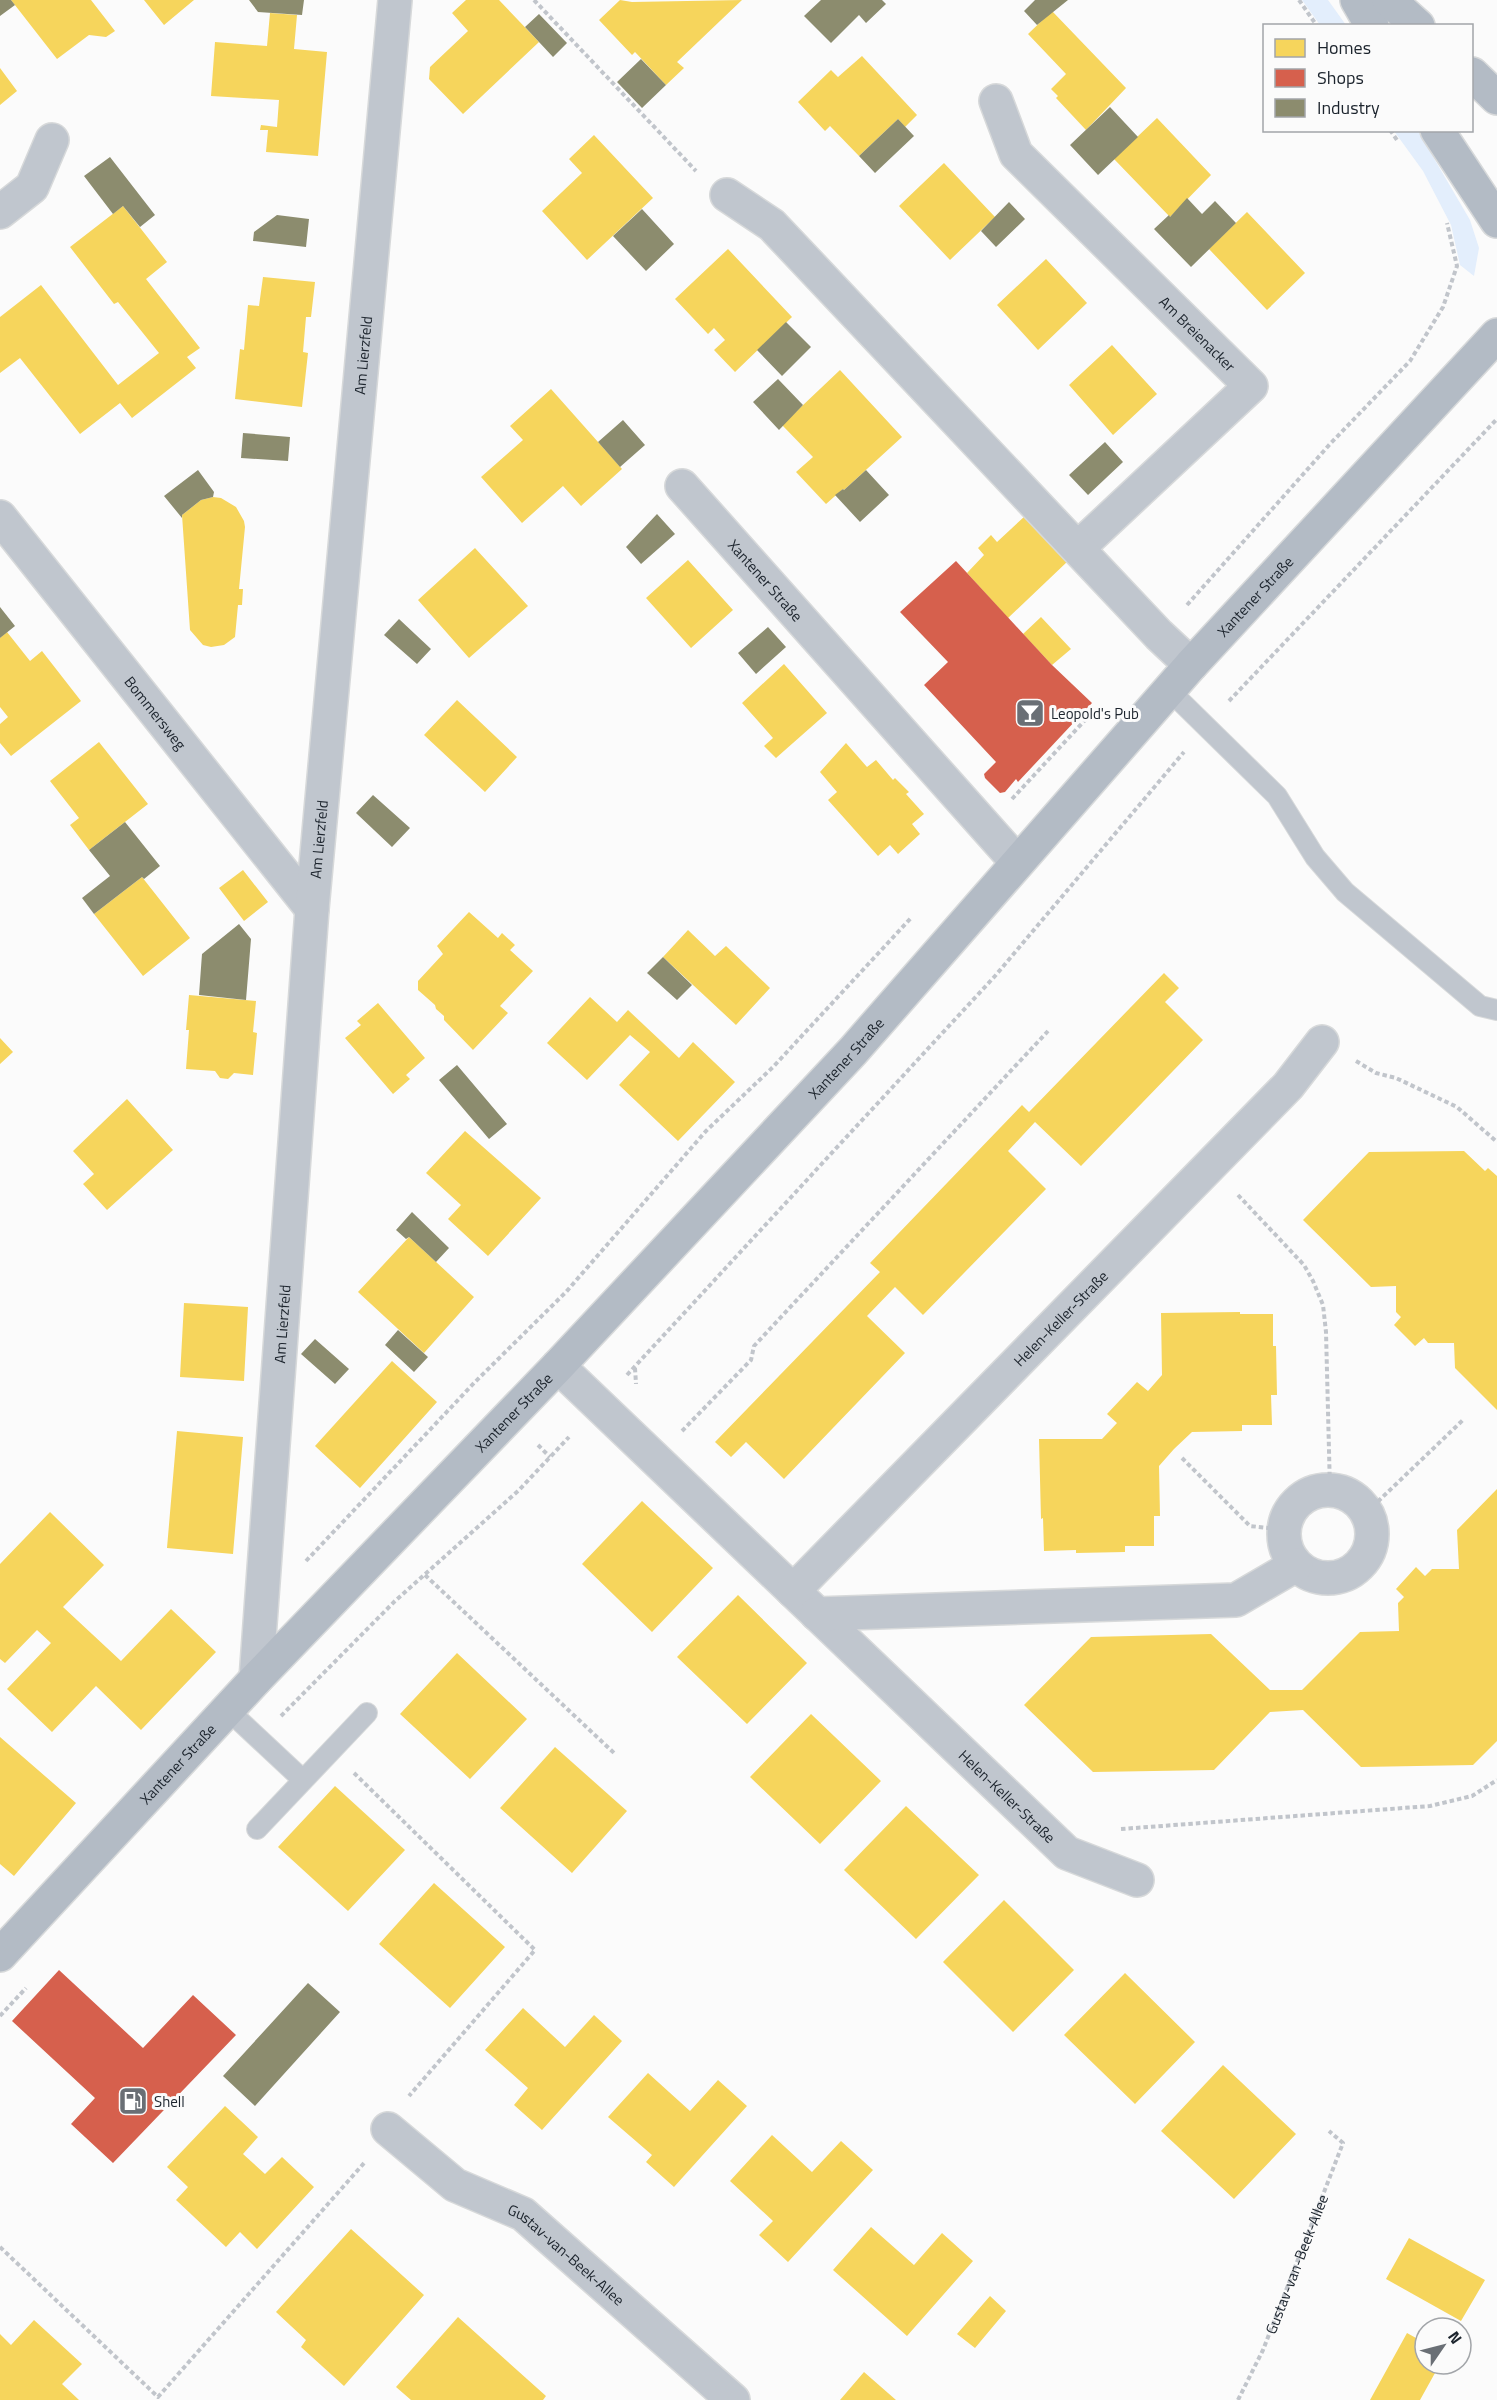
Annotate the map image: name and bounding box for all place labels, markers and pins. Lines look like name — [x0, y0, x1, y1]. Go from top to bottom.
bar icon: Leopold's Pub — [1014, 697, 1046, 729]
place label: Leopold's Pub — [1051, 702, 1139, 725]
fuel station icon: Shell — [117, 2085, 149, 2117]
place label: Shell — [154, 2090, 185, 2113]

